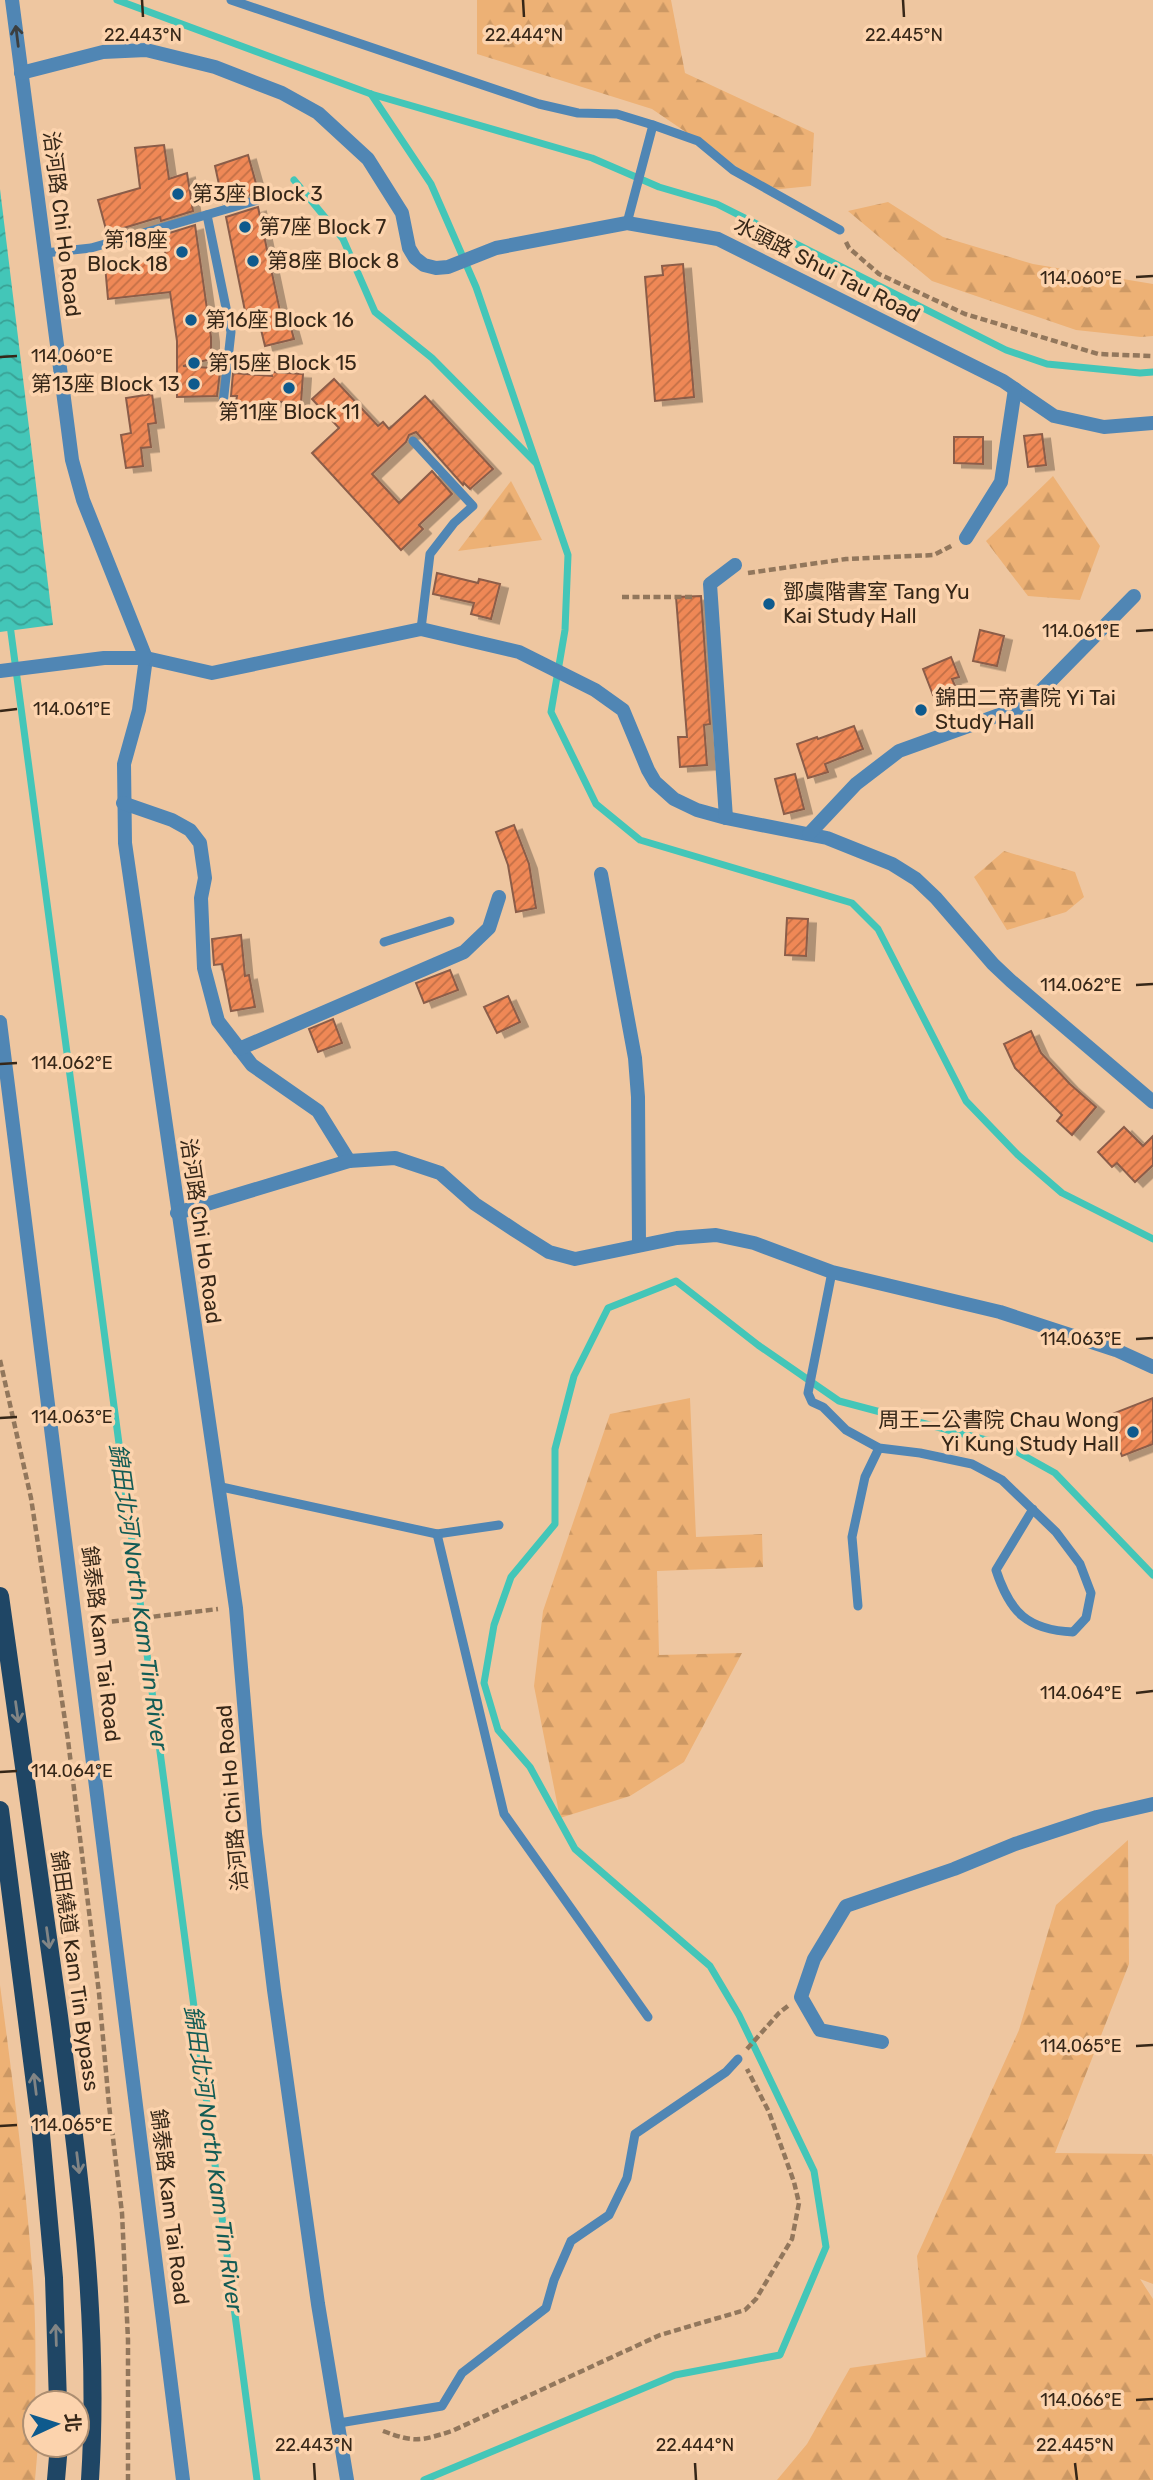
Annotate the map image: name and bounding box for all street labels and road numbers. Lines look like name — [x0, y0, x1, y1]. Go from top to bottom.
street label: 治河路 Chi Ho Road — [39, 130, 86, 318]
street label: 水頭路 Shui Tau Road — [730, 212, 925, 327]
street label: 治河路 Chi Ho Road — [176, 1137, 227, 1325]
street label: 錦泰路 Kam Tai Road — [77, 1544, 126, 1743]
street label: 治河路 Chi Ho Road — [211, 1704, 252, 1892]
street label: 錦田繞道 Kam Tin Bypass — [46, 1849, 105, 2093]
street label: 錦泰路 Kam Tai Road — [146, 2107, 195, 2306]

